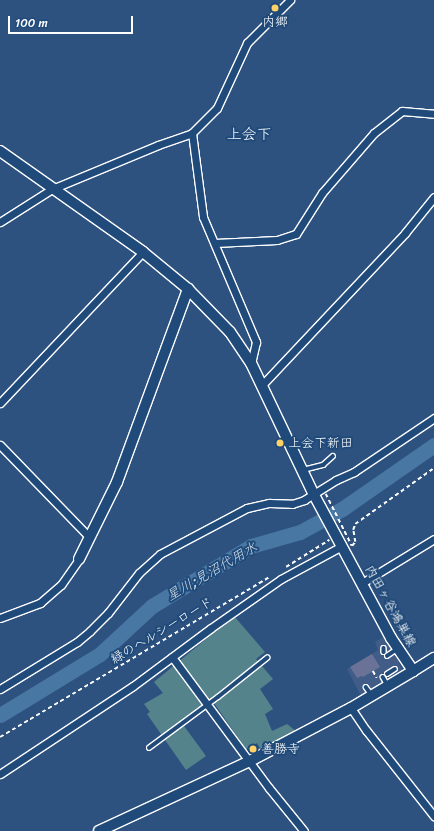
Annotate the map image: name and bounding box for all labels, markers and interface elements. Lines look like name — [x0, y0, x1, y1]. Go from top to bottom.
marker: 内郷 — [270, 3, 280, 13]
scale bar — [10, 8, 135, 34]
text: 100 m — [15, 12, 48, 34]
place label: 内郷 — [262, 14, 288, 30]
district label: 上会下 — [227, 126, 271, 144]
place label: 上会下新田 — [288, 435, 353, 451]
marker: 上会下新田 — [275, 438, 285, 448]
water label: 星川;見沼代用水 — [164, 539, 260, 605]
street label: 内田ヶ谷鴻巣線 — [361, 562, 419, 650]
street label: 緑のヘルシーロード — [108, 594, 216, 668]
place label: 善勝寺 — [261, 741, 300, 757]
marker: 善勝寺 — [248, 744, 258, 754]

